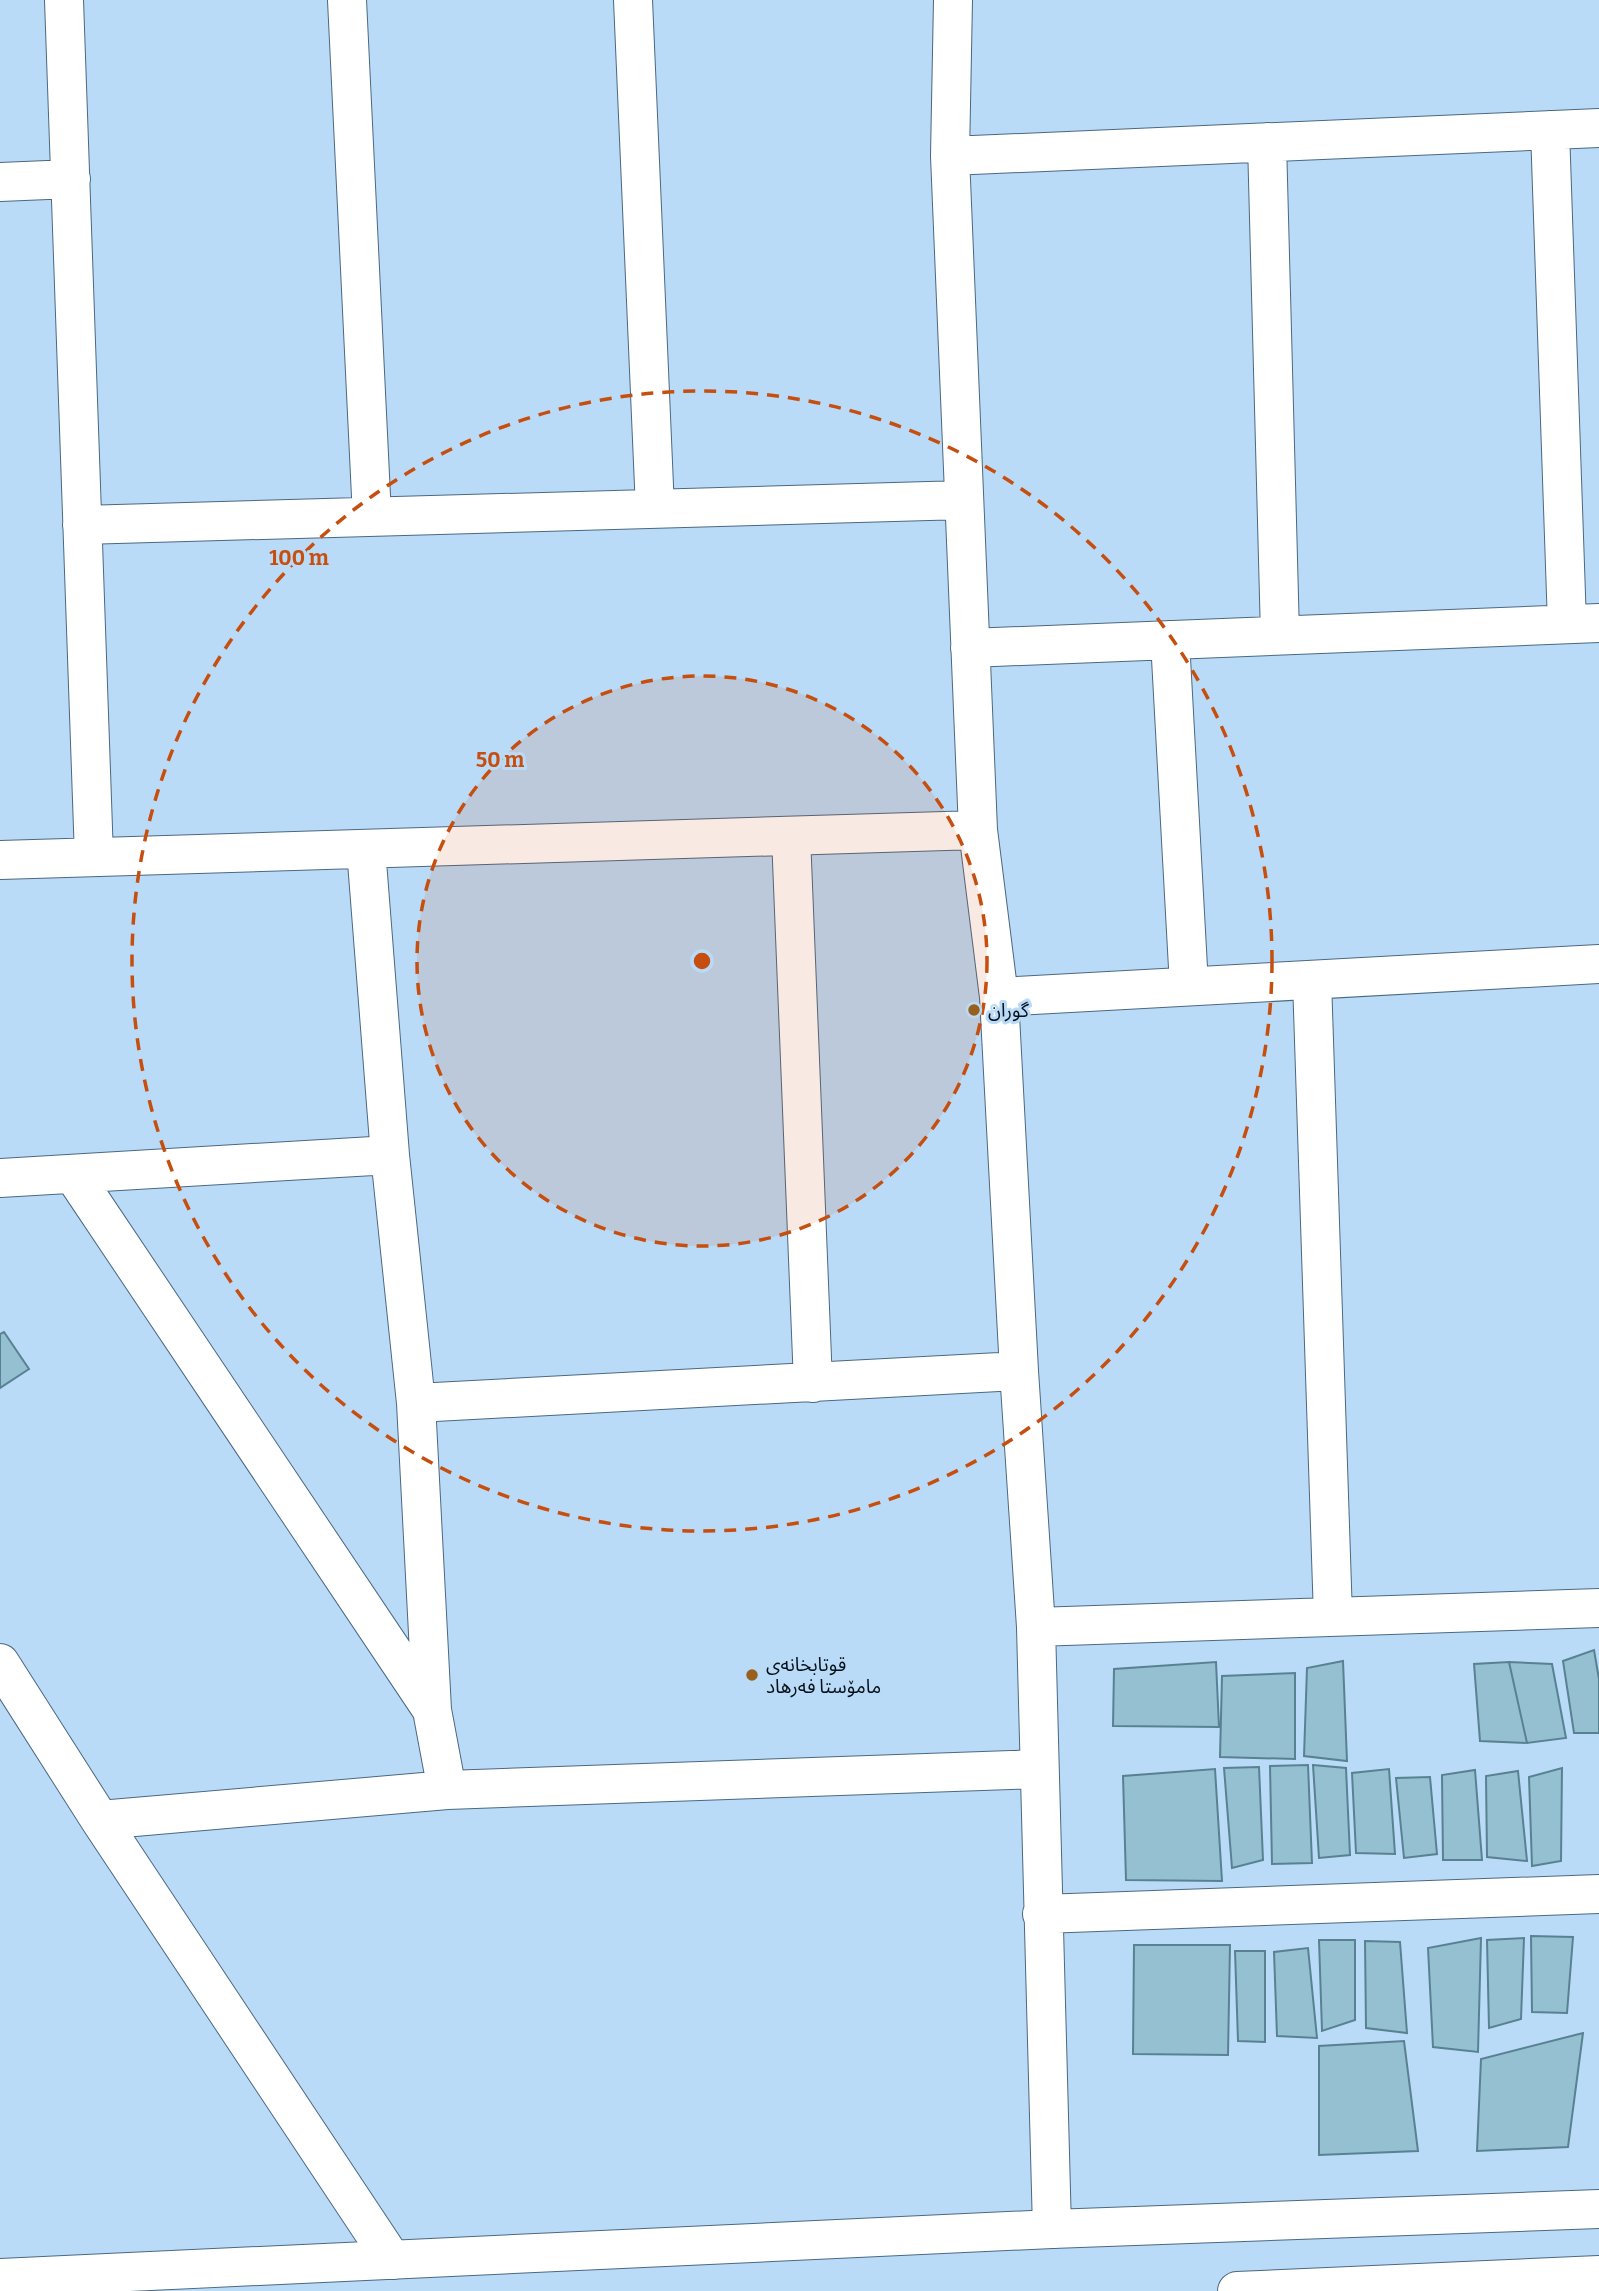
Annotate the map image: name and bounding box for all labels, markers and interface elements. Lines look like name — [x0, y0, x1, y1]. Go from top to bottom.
text: 100 m — [269, 545, 329, 571]
text: 50 m — [476, 747, 524, 773]
centre of rings — [690, 949, 714, 973]
place label: گوران — [988, 999, 1030, 1022]
marker: گوران — [966, 1002, 982, 1018]
place label: قوتابخانەی مامۆستا فەرهاد — [766, 1653, 881, 1698]
marker: قوتابخانەی مامۆستا فەرهاد — [744, 1667, 760, 1683]

